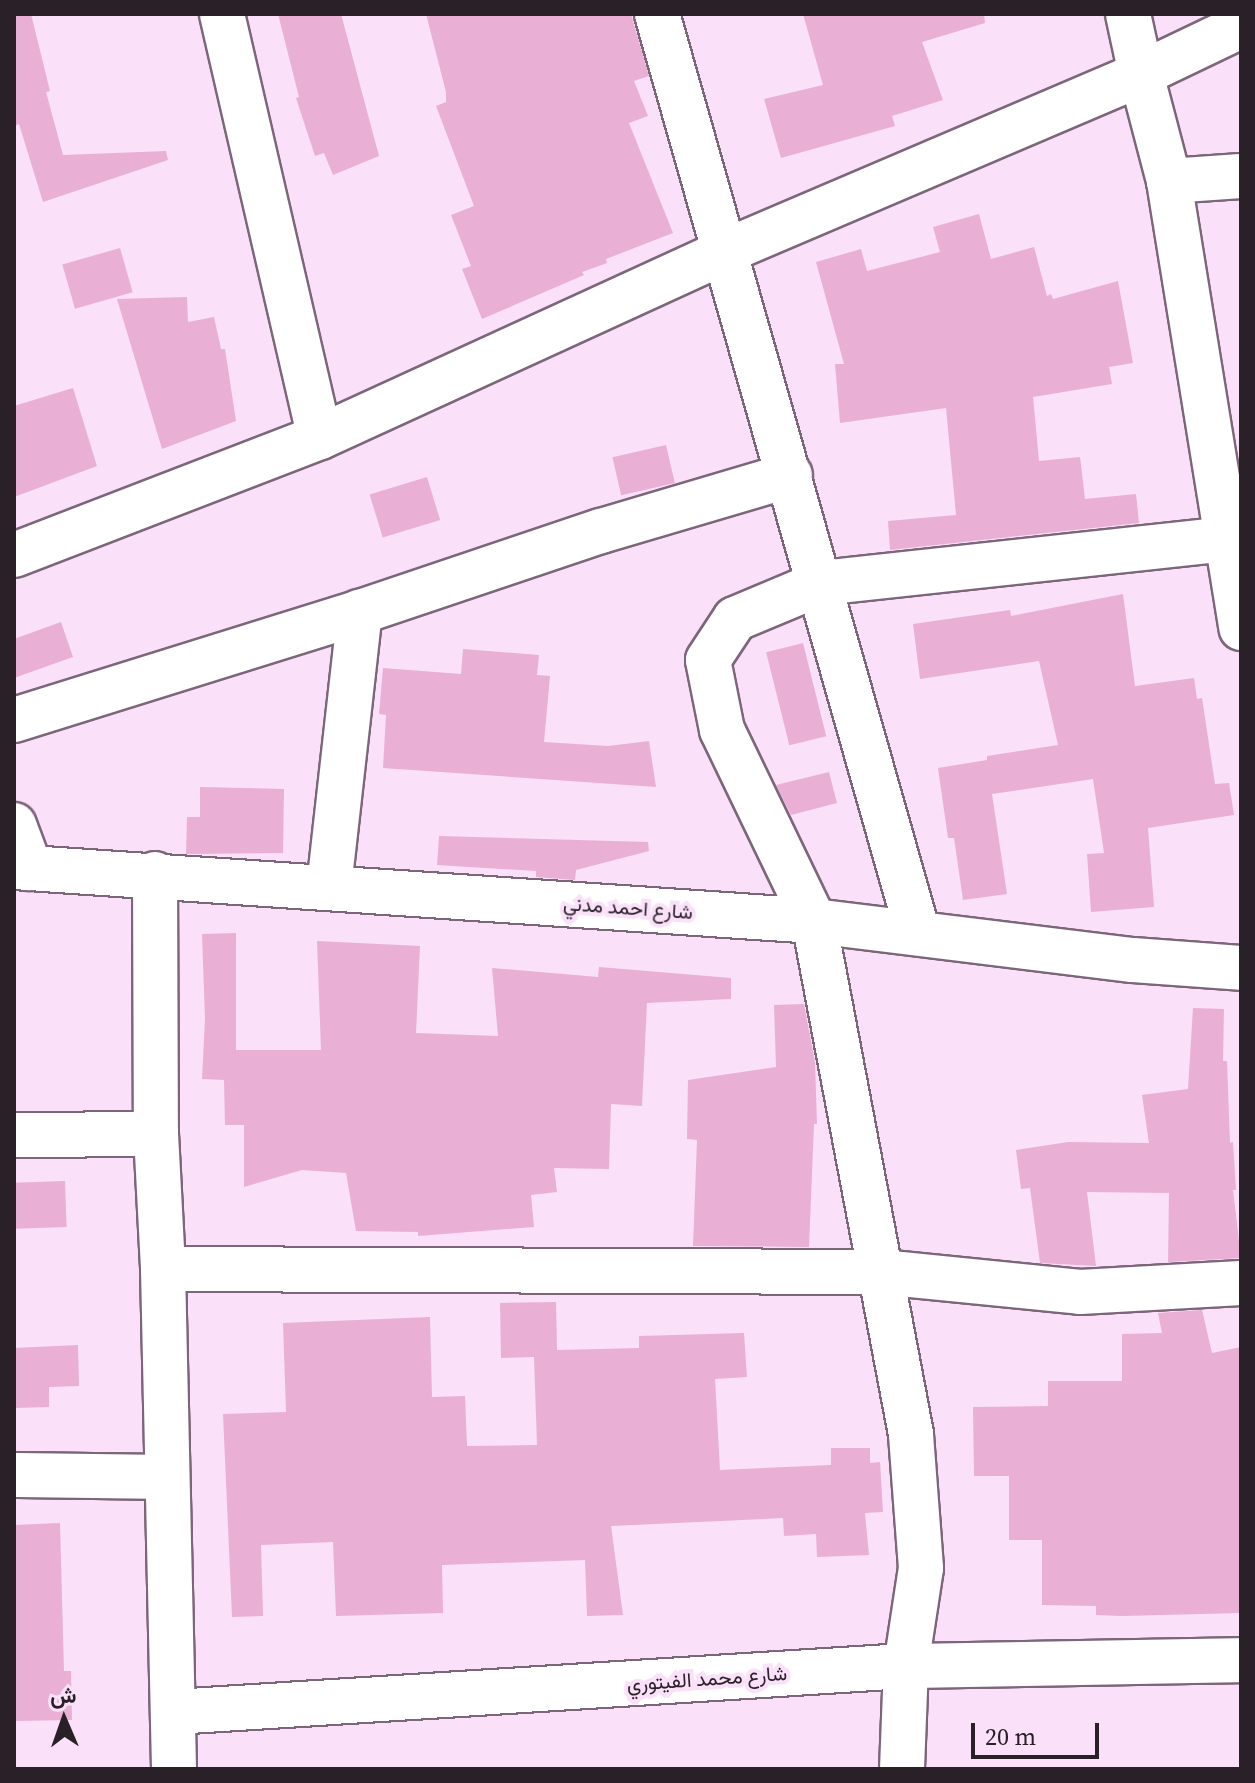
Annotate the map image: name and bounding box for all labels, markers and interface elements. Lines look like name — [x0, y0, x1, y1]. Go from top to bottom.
street label: شارع احمد مدني — [562, 892, 694, 924]
street label: شارع محمد الفيتوري — [626, 1661, 788, 1697]
north arrow — [24, 1679, 104, 1759]
text: ش — [49, 1680, 77, 1710]
scale bar — [975, 1707, 1103, 1757]
text: 20 m — [985, 1720, 1036, 1753]

